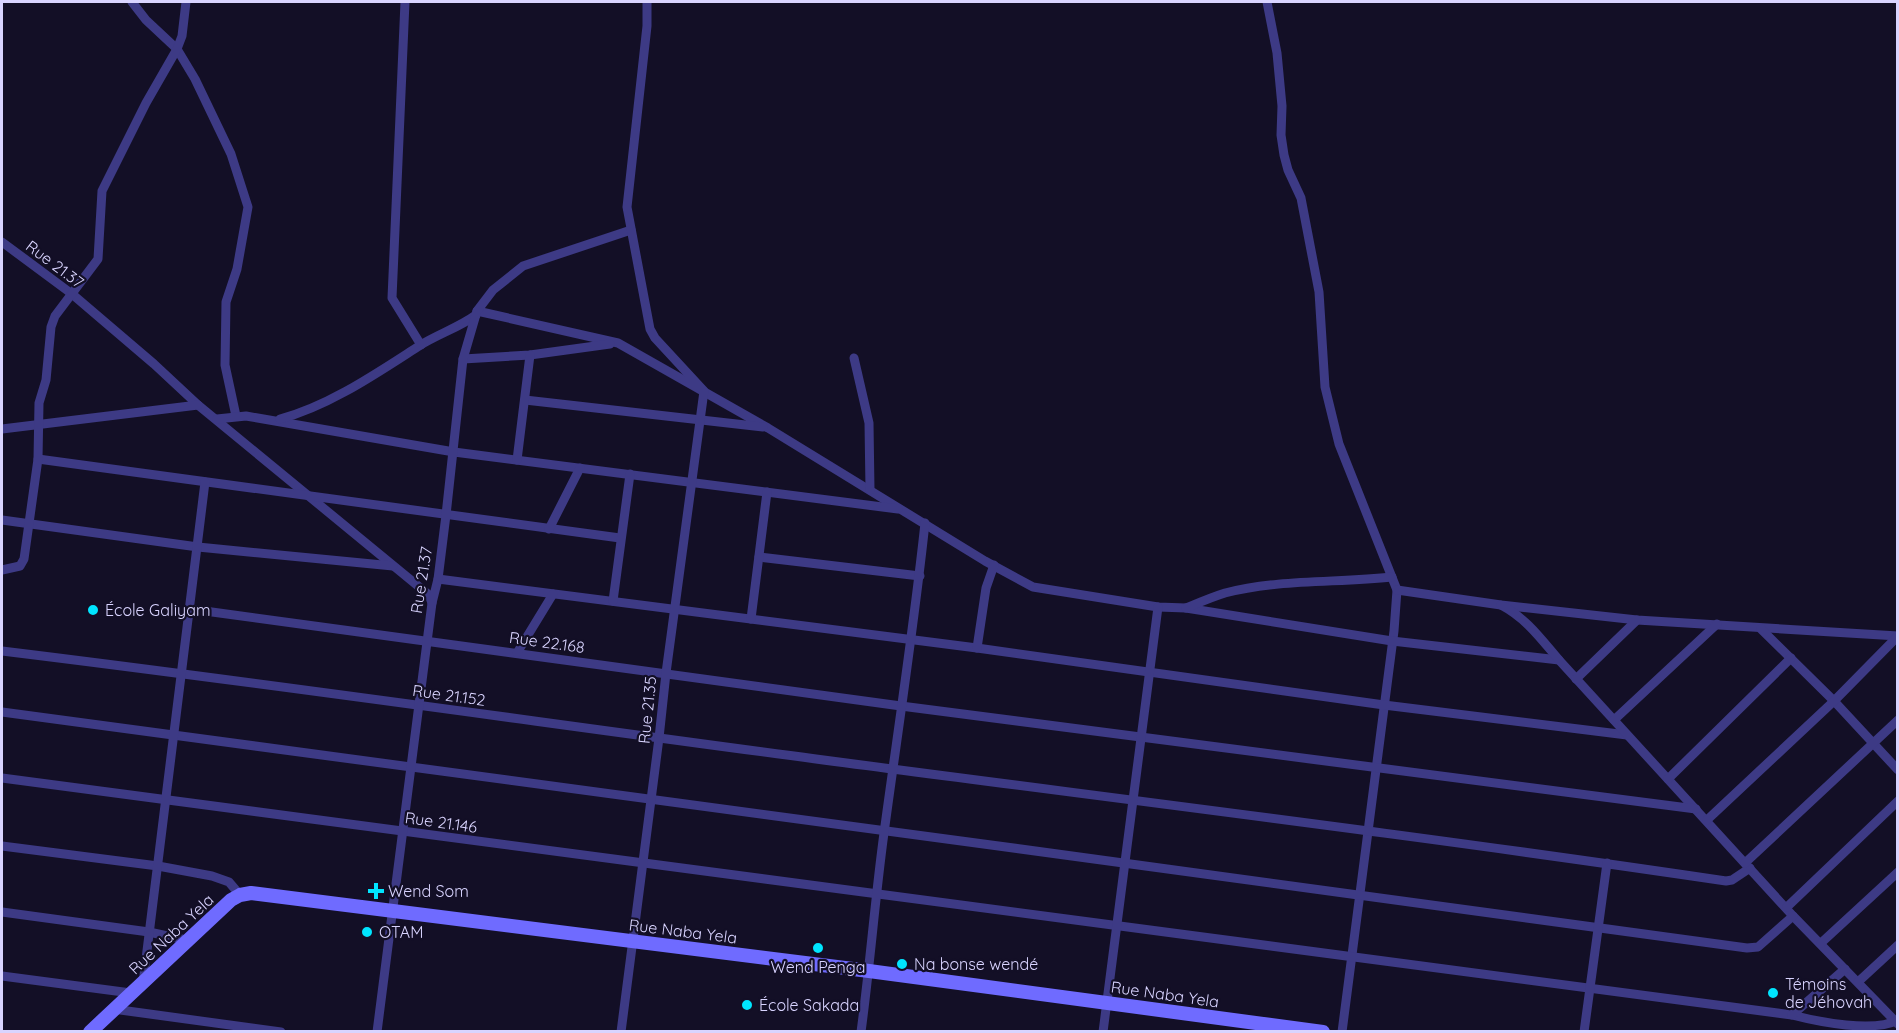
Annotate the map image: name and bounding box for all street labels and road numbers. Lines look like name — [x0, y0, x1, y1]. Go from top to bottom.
street label: Rue 21.37 — [22, 236, 88, 292]
street label: Rue 21.37 — [406, 545, 436, 615]
street label: Rue 22.168 — [508, 627, 586, 657]
street label: Rue 21.35 — [634, 675, 660, 745]
street label: Rue 21.152 — [411, 680, 487, 710]
street label: Rue 21.146 — [404, 807, 479, 837]
street label: Rue Naba Yela — [124, 890, 218, 978]
street label: Rue Naba Yela — [628, 914, 738, 948]
street label: Rue Naba Yela — [1110, 977, 1220, 1011]

